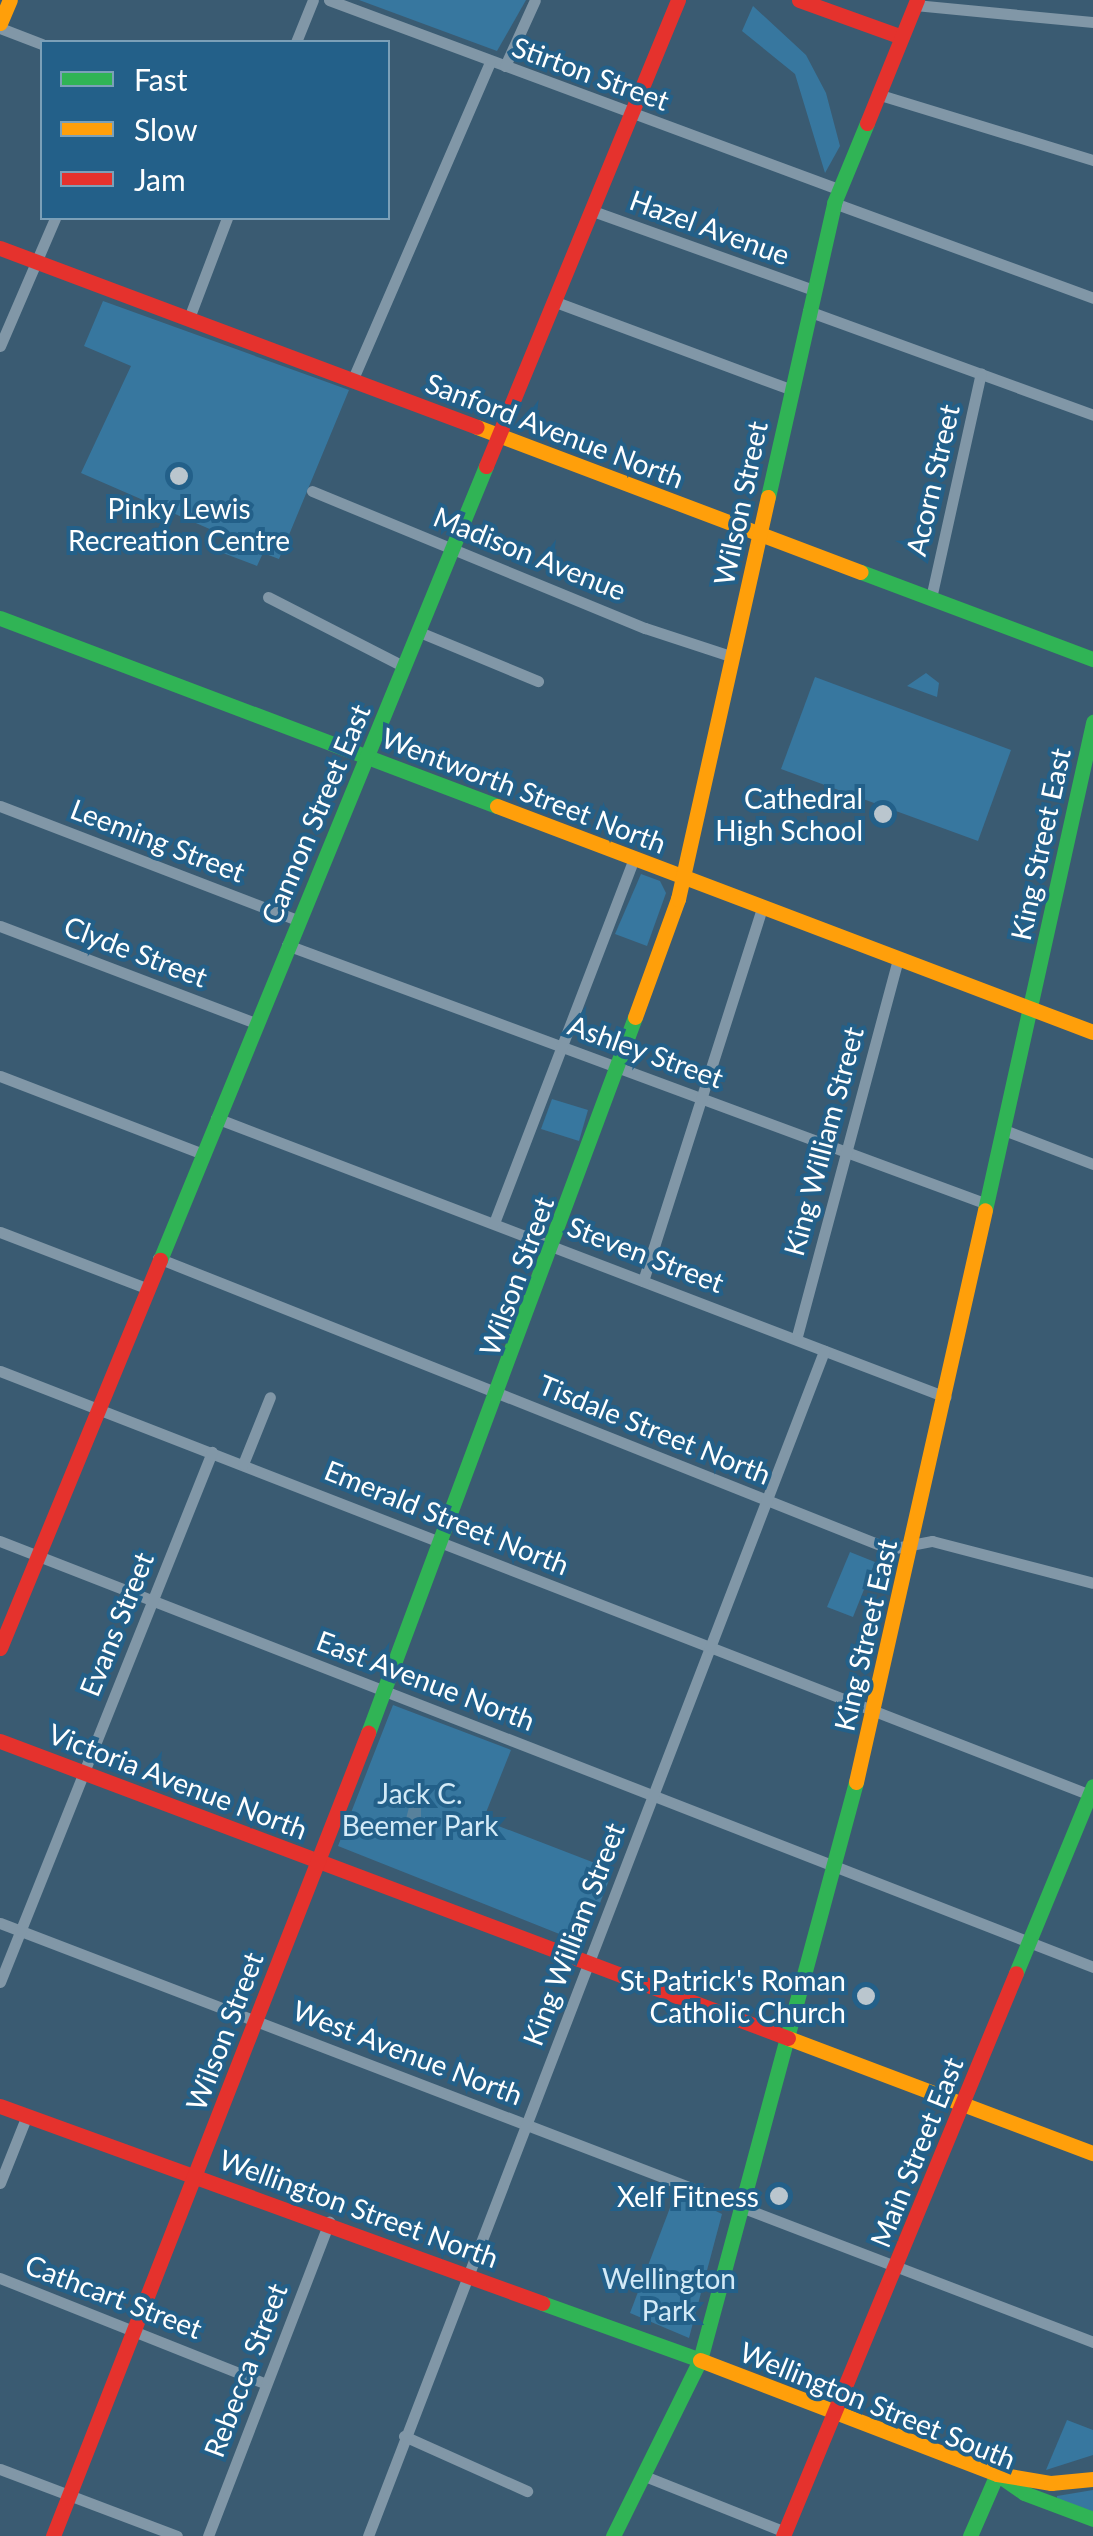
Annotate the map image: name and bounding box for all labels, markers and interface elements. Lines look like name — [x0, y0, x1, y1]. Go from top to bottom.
street label: Stirton Street — [508, 29, 674, 117]
legend — [40, 40, 390, 220]
text: Fast — [134, 61, 188, 97]
text: Slow — [134, 111, 197, 147]
text: Jam — [134, 161, 186, 197]
street label: Hazel Avenue — [625, 182, 795, 272]
street label: Sanford Avenue North — [421, 365, 689, 495]
street label: Acorn Street — [898, 401, 966, 559]
street label: Wilson Street — [706, 418, 774, 588]
marker: Pinky Lewis Recreation Centre — [168, 465, 190, 487]
place label: Pinky Lewis Recreation Centre — [68, 491, 290, 557]
street label: Madison Avenue — [428, 499, 632, 607]
street label: Cannon Street East — [254, 699, 376, 929]
street label: Wentworth Street North — [377, 720, 671, 860]
street label: King Street East — [1003, 745, 1077, 943]
place label: Cathedral High School — [715, 781, 863, 847]
street label: Leeming Street — [66, 791, 250, 889]
marker: Cathedral High School — [872, 803, 894, 825]
street label: Clyde Street — [60, 908, 212, 994]
street label: Ashley Street — [564, 1007, 728, 1095]
street label: King William Street — [776, 1023, 870, 1259]
street label: Wilson Street — [472, 1192, 560, 1360]
street label: Steven Street — [563, 1209, 729, 1299]
street label: Tisdale Street North — [534, 1367, 776, 1491]
street label: Emerald Street North — [320, 1453, 574, 1581]
street label: King Street East — [827, 1536, 903, 1734]
street label: Evans Street — [72, 1547, 160, 1701]
street label: East Avenue North — [312, 1623, 540, 1737]
street label: Victoria Avenue North — [43, 1716, 313, 1846]
park label: Jack C. Beemer Park — [341, 1776, 499, 1842]
street label: King William Street — [515, 1818, 631, 2050]
street label: Wilson Street — [178, 1947, 270, 2115]
place label: St Patrick's Roman Catholic Church — [620, 1963, 846, 2029]
marker: St Patrick's Roman Catholic Church — [855, 1985, 877, 2007]
street label: West Avenue North — [288, 1993, 528, 2111]
street label: Main Street East — [863, 2052, 969, 2252]
street label: Wellington Street North — [215, 2142, 503, 2274]
place label: Xelf Fitness — [616, 2179, 759, 2213]
marker: Xelf Fitness — [768, 2185, 790, 2207]
street label: Cathcart Street — [21, 2247, 207, 2345]
park label: Wellington Park — [602, 2261, 736, 2327]
street label: Rebecca Street — [196, 2278, 294, 2462]
street label: Wellington Street South — [735, 2334, 1021, 2476]

